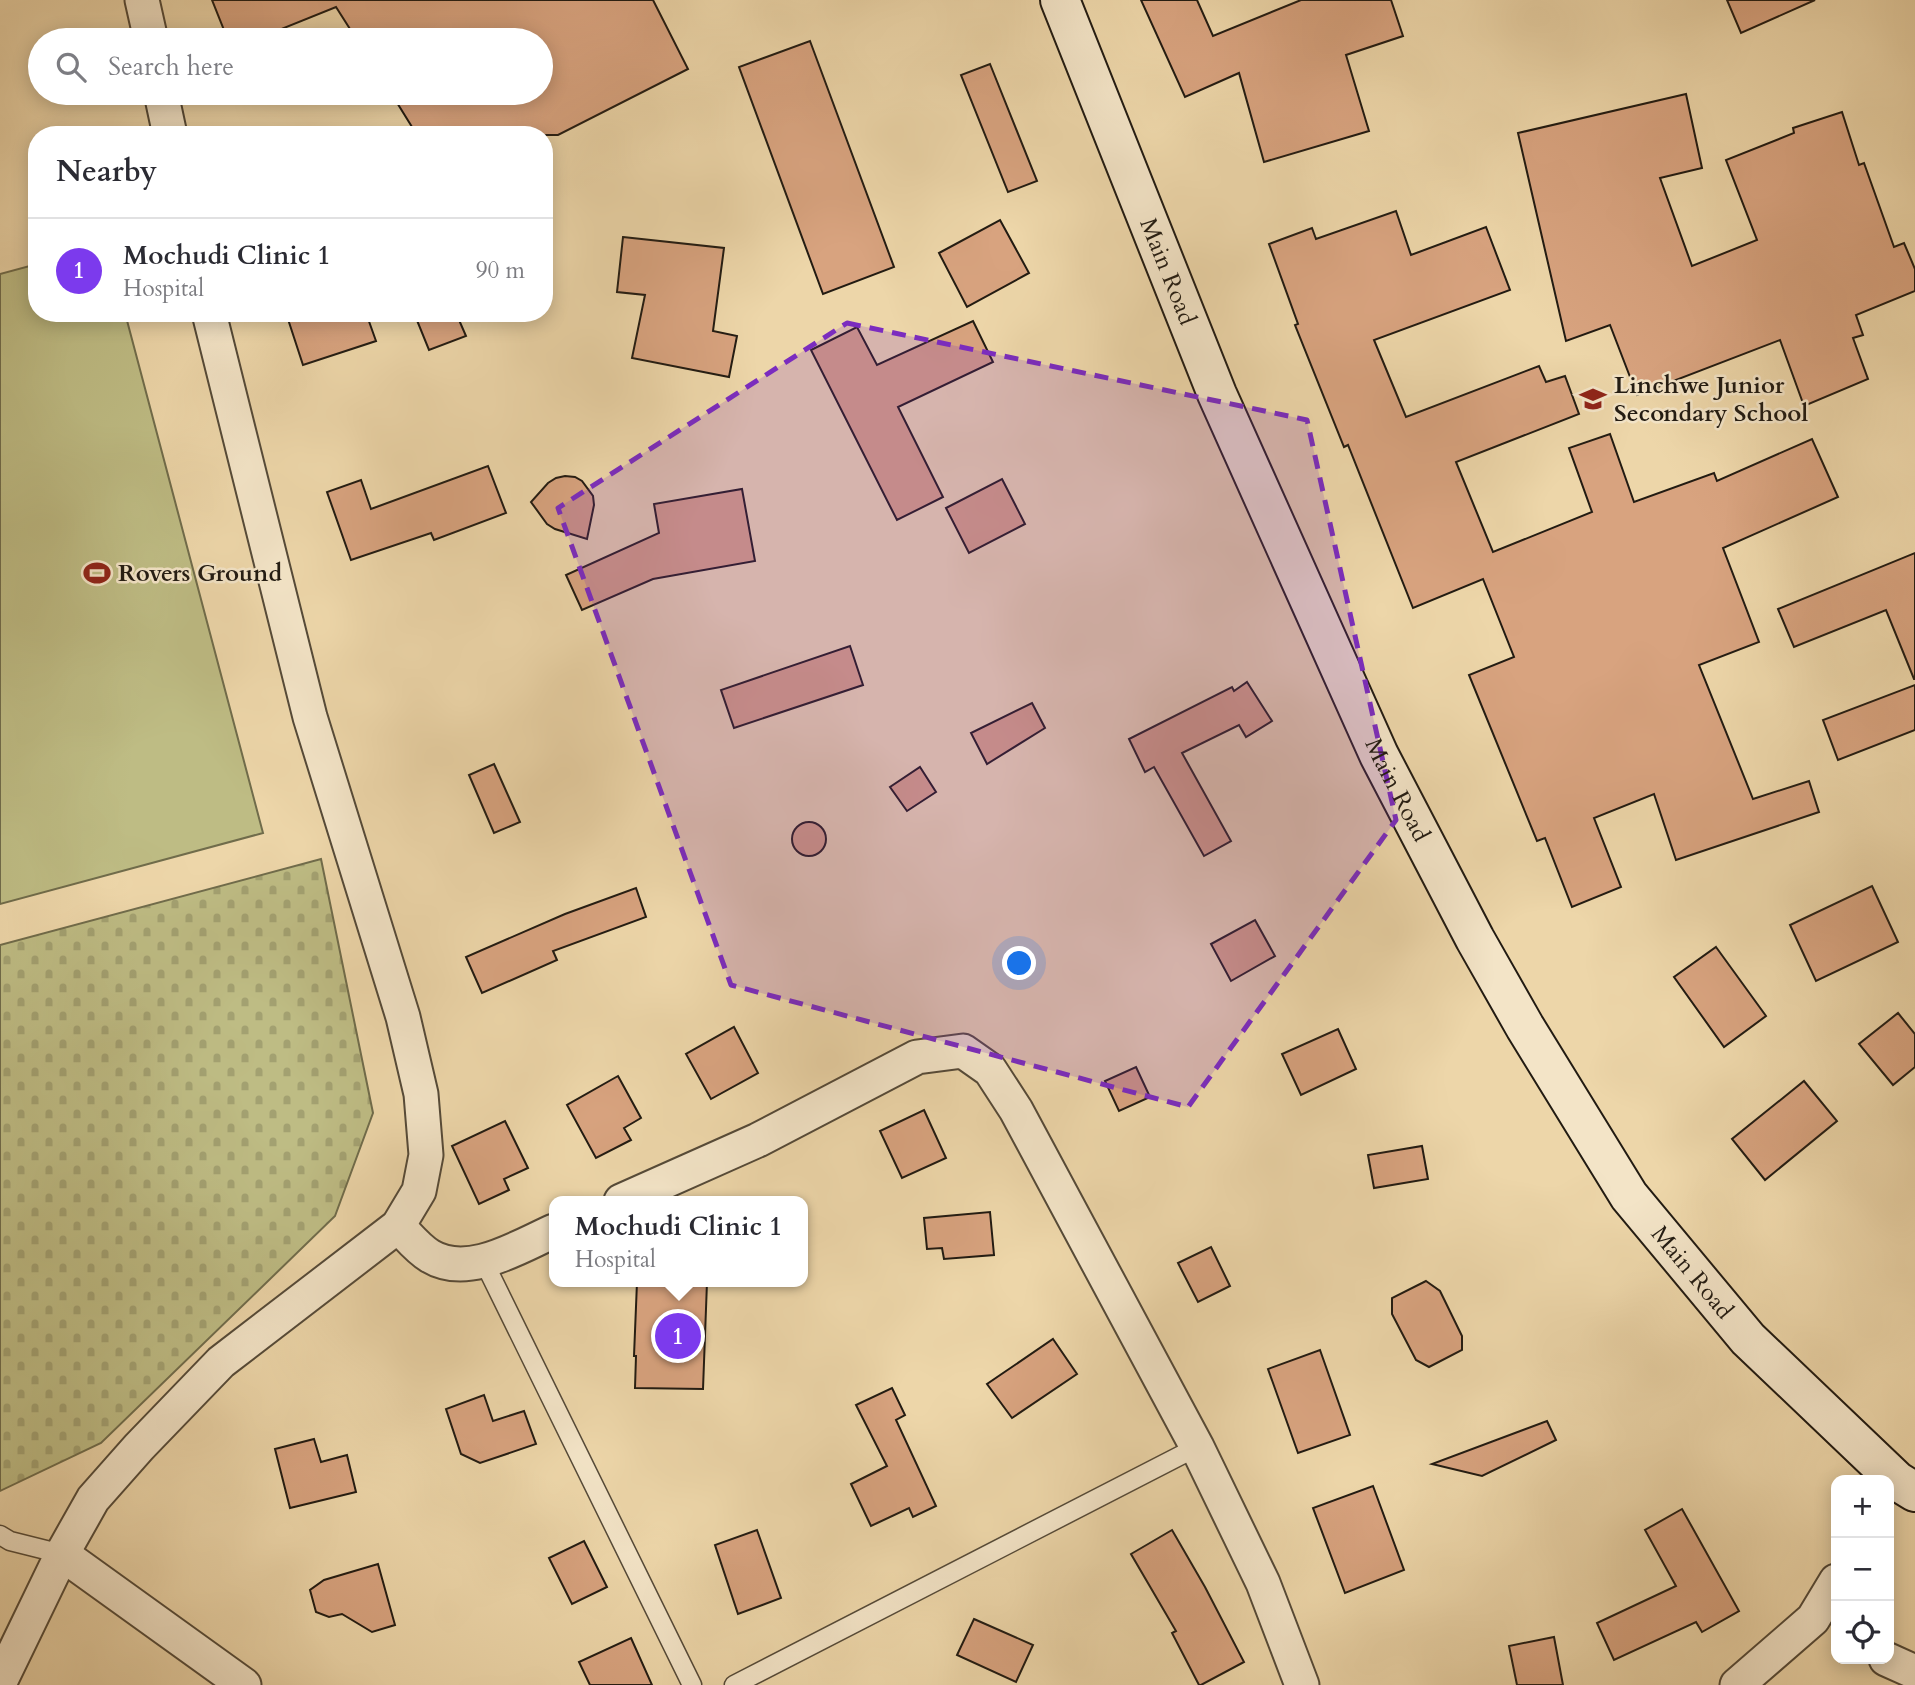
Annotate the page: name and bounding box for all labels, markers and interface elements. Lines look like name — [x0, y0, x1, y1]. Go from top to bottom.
search box — [28, 28, 553, 105]
icon: search — [52, 48, 90, 86]
text: Search here — [108, 49, 234, 84]
text: Nearby — [56, 151, 157, 192]
street label: Main Road — [1131, 213, 1204, 330]
text: Mochudi Clinic 1 — [123, 238, 331, 273]
text: 1 — [73, 255, 85, 286]
text: 90 m — [476, 255, 525, 286]
text: Hospital — [123, 273, 204, 304]
place label: Linchwe Junior Secondary School — [1614, 369, 1808, 430]
school or university icon: Linchwe Junior Secondary School — [1578, 384, 1608, 414]
place label: Rovers Ground — [118, 557, 282, 590]
sports icon: Rovers Ground — [82, 558, 112, 588]
street label: Main Road — [1356, 733, 1437, 848]
your location — [1002, 946, 1036, 980]
popup — [549, 1196, 808, 1287]
text: Mochudi Clinic 1 — [575, 1209, 782, 1244]
street label: Main Road — [1643, 1219, 1741, 1326]
text: Hospital — [575, 1244, 656, 1275]
pin: 1 — [655, 1310, 701, 1362]
map controls — [1831, 1475, 1894, 1664]
button: + — [1831, 1475, 1894, 1538]
button: − — [1831, 1538, 1894, 1601]
button: locate — [1831, 1601, 1894, 1664]

